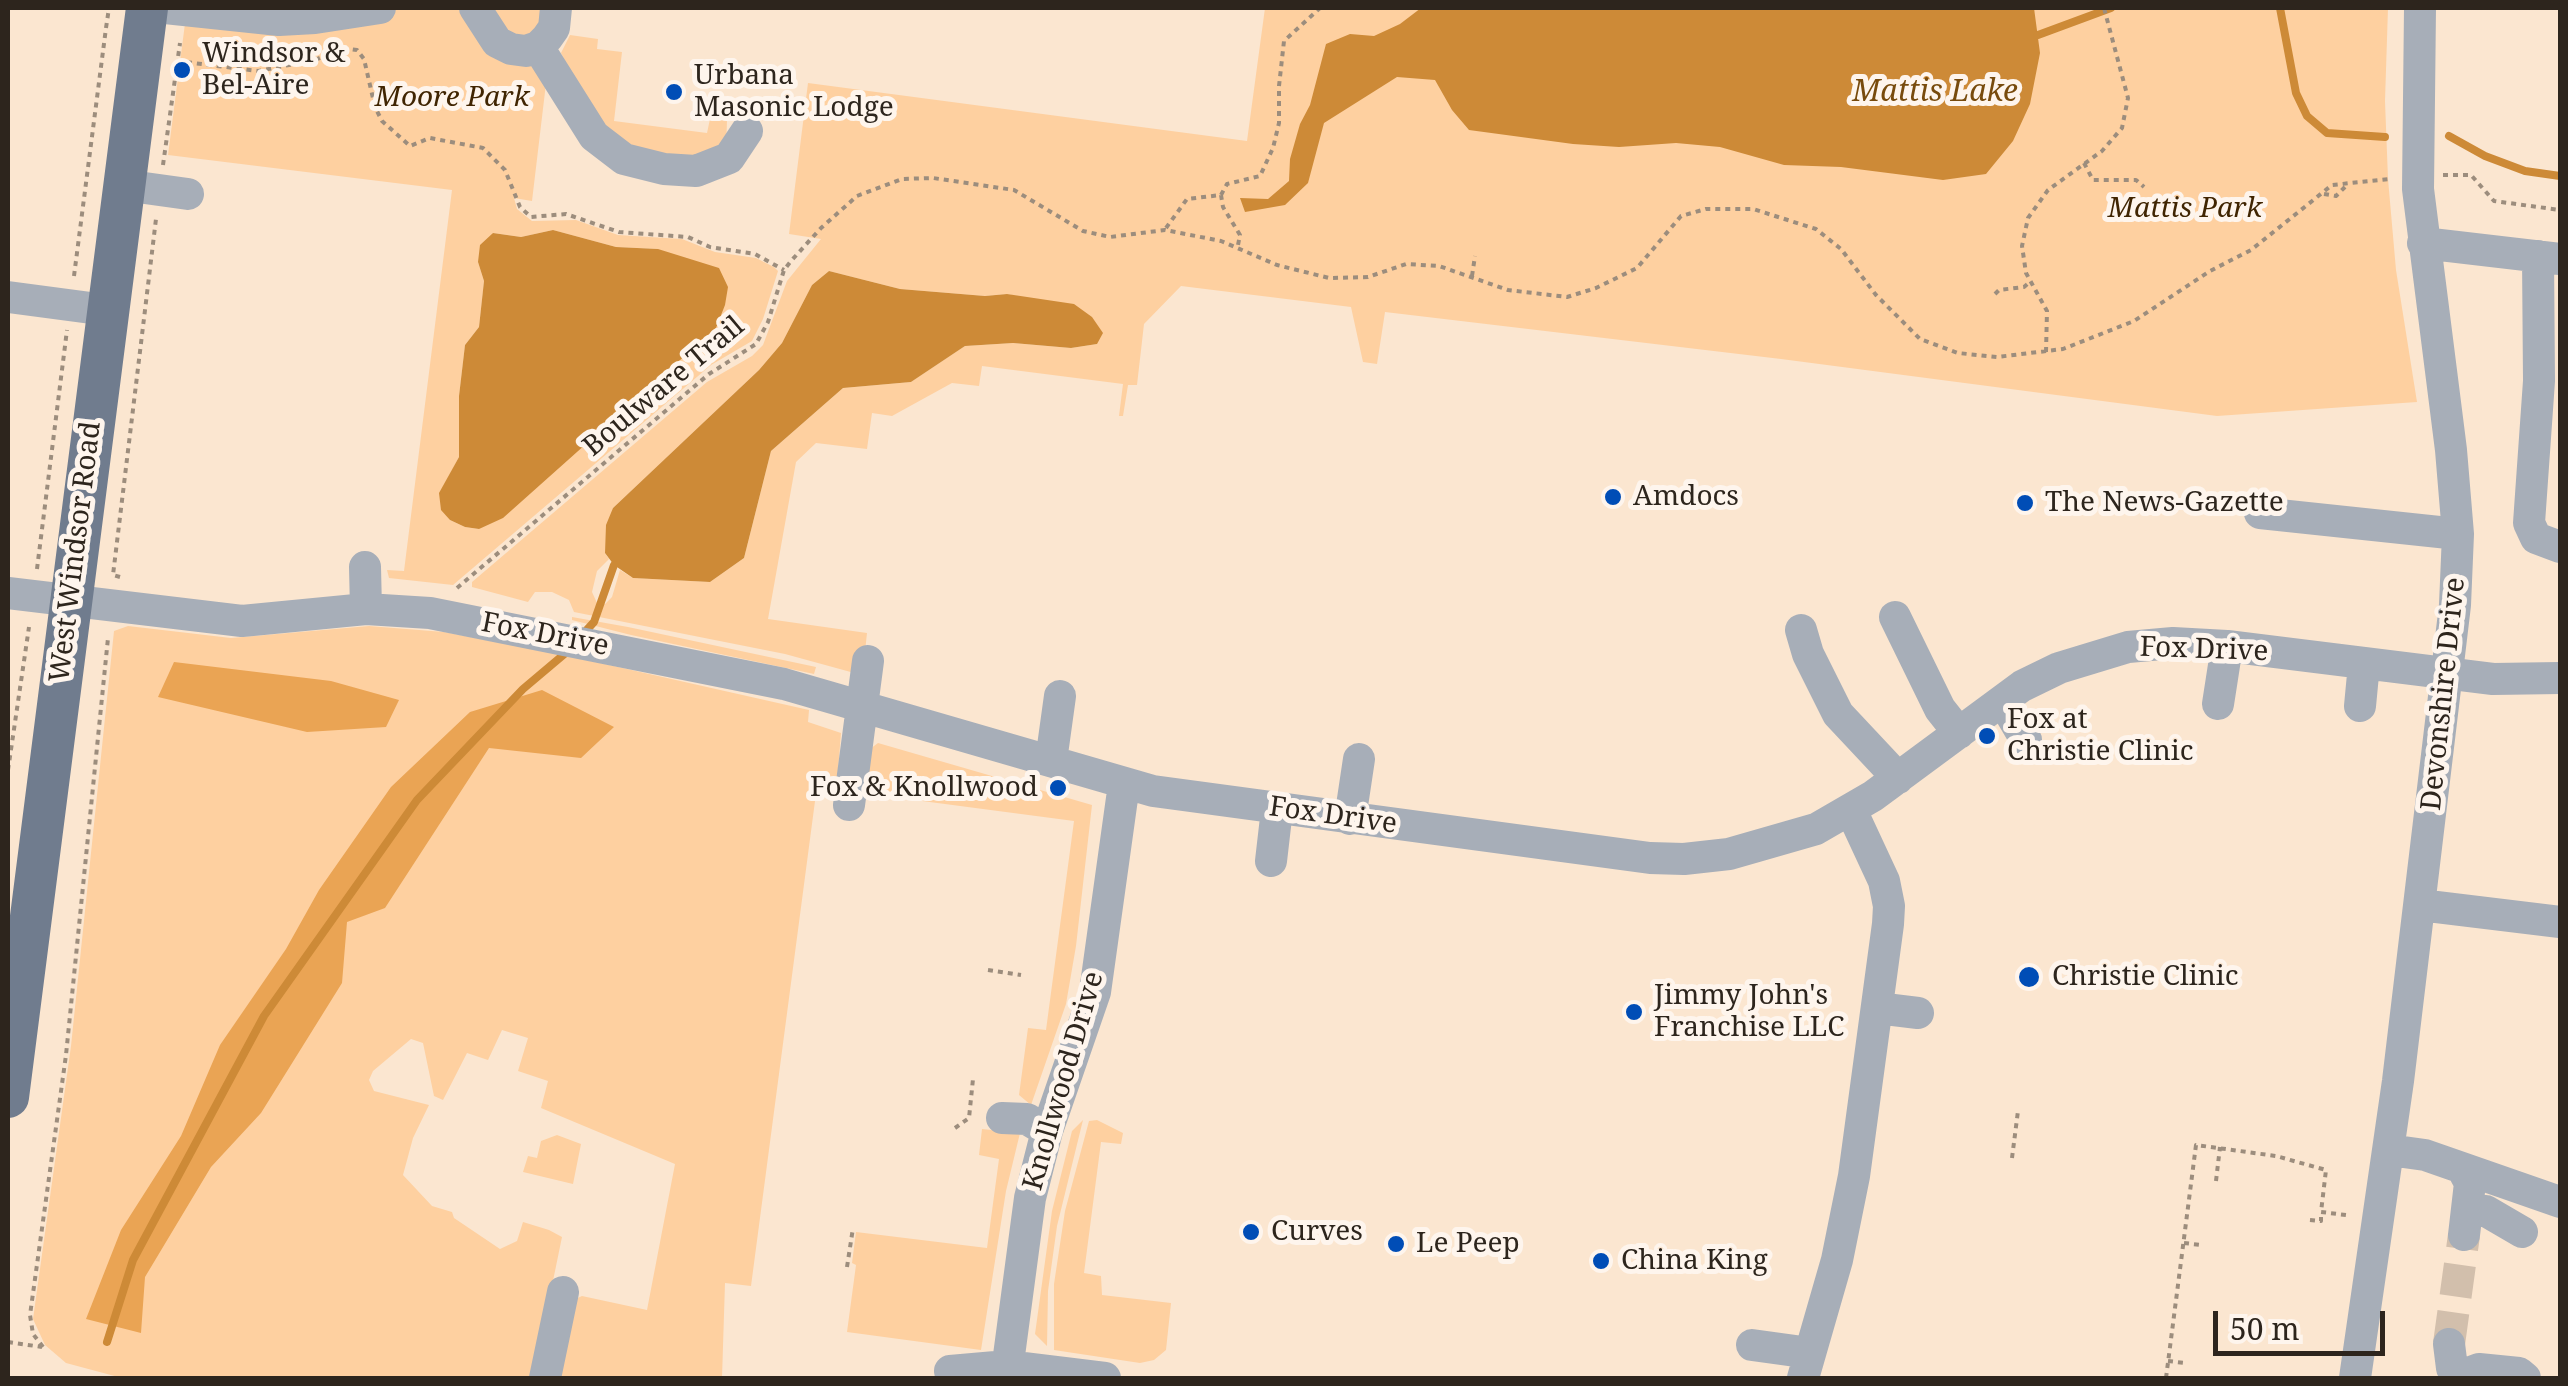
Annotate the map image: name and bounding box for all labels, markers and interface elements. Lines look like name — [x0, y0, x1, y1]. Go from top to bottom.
place label: Windsor & Bel-Aire — [202, 37, 346, 103]
marker: Windsor & Bel-Aire — [171, 59, 193, 81]
place label: Urbana Masonic Lodge — [694, 59, 894, 125]
water label: Mattis Lake — [1852, 74, 2018, 110]
park label: Moore Park — [375, 81, 529, 115]
marker: Urbana Masonic Lodge — [663, 81, 685, 103]
park label: Mattis Park — [2108, 192, 2262, 226]
street label: Boulware Trail — [577, 310, 751, 464]
street label: West Windsor Road — [43, 420, 109, 684]
place label: Amdocs — [1633, 480, 1739, 514]
marker: Amdocs — [1602, 486, 1624, 508]
place label: The News-Gazette — [2045, 486, 2284, 520]
marker: The News-Gazette — [2014, 492, 2036, 514]
street label: Devonshire Drive — [2415, 576, 2473, 812]
street label: Fox Drive — [479, 606, 611, 664]
street label: Fox Drive — [2139, 631, 2269, 669]
place label: Fox at Christie Clinic — [2007, 703, 2193, 769]
marker: Fox at Christie Clinic — [1976, 725, 1998, 747]
place label: Fox & Knollwood — [810, 771, 1038, 805]
marker: Fox & Knollwood — [1047, 777, 1069, 799]
street label: Fox Drive — [1267, 790, 1399, 842]
place label: Christie Clinic — [2052, 960, 2238, 994]
marker: Christie Clinic — [2016, 964, 2042, 990]
street label: Knollwood Drive — [1017, 968, 1111, 1194]
place label: Jimmy John's Franchise LLC — [1654, 979, 1844, 1045]
marker: Jimmy John's Franchise LLC — [1623, 1001, 1645, 1023]
place label: Curves — [1271, 1215, 1363, 1249]
marker: Curves — [1240, 1221, 1262, 1243]
place label: Le Peep — [1416, 1227, 1520, 1261]
marker: Le Peep — [1385, 1233, 1407, 1255]
place label: China King — [1621, 1244, 1768, 1278]
marker: China King — [1590, 1250, 1612, 1272]
scale bar — [2218, 1291, 2390, 1353]
text: 50 m — [2230, 1308, 2300, 1349]

